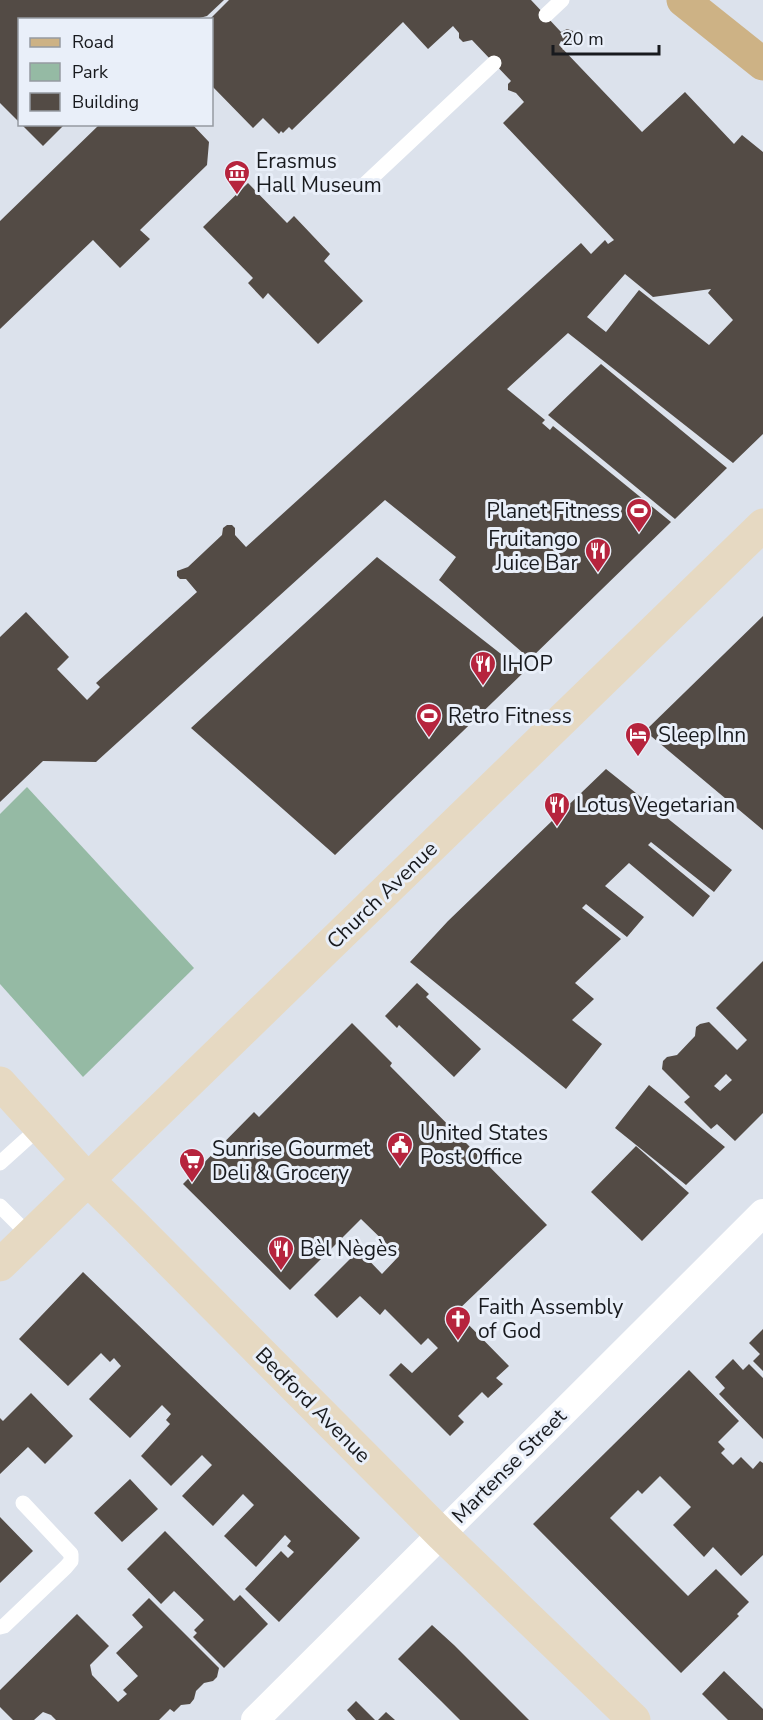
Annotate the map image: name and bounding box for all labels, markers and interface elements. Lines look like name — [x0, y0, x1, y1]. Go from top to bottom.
legend — [18, 18, 213, 126]
scale bar — [553, 18, 660, 56]
text: 20 m — [562, 27, 604, 51]
text: Road — [72, 30, 114, 54]
text: Park — [72, 60, 109, 84]
text: Building — [72, 90, 139, 114]
place label: Erasmus Hall Museum — [256, 147, 382, 199]
museum icon: Erasmus Hall Museum — [222, 158, 252, 196]
sports icon: Planet Fitness — [624, 496, 654, 534]
place label: Planet Fitness — [486, 497, 620, 525]
place label: Fruitango Juice Bar — [488, 525, 578, 577]
restaurant icon: Fruitango Juice Bar — [583, 536, 613, 574]
restaurant icon: IHOP — [468, 649, 498, 687]
place label: IHOP — [502, 650, 553, 678]
sports icon: Retro Fitness — [414, 701, 444, 739]
place label: Retro Fitness — [448, 702, 572, 730]
hotel icon: Sleep Inn — [623, 720, 653, 758]
place label: Sleep Inn — [658, 721, 746, 749]
restaurant icon: Lotus Vegetarian — [542, 790, 572, 828]
place label: Lotus Vegetarian — [576, 791, 735, 819]
street label: Church Avenue — [321, 835, 443, 955]
place label: United States Post Office — [420, 1119, 548, 1171]
public building icon: United States Post Office — [385, 1130, 415, 1168]
place label: Sunrise Gourmet Deli & Grocery — [212, 1135, 371, 1187]
supermarket icon: Sunrise Gourmet Deli & Grocery — [177, 1146, 207, 1184]
restaurant icon: Bèl Nègès — [266, 1234, 296, 1272]
place label: Bèl Nègès — [300, 1235, 397, 1263]
place label: Faith Assembly of God — [478, 1293, 624, 1345]
church icon: Faith Assembly of God — [443, 1304, 473, 1342]
street label: Bedford Avenue — [249, 1341, 377, 1469]
street label: Martense Street — [446, 1402, 573, 1529]

